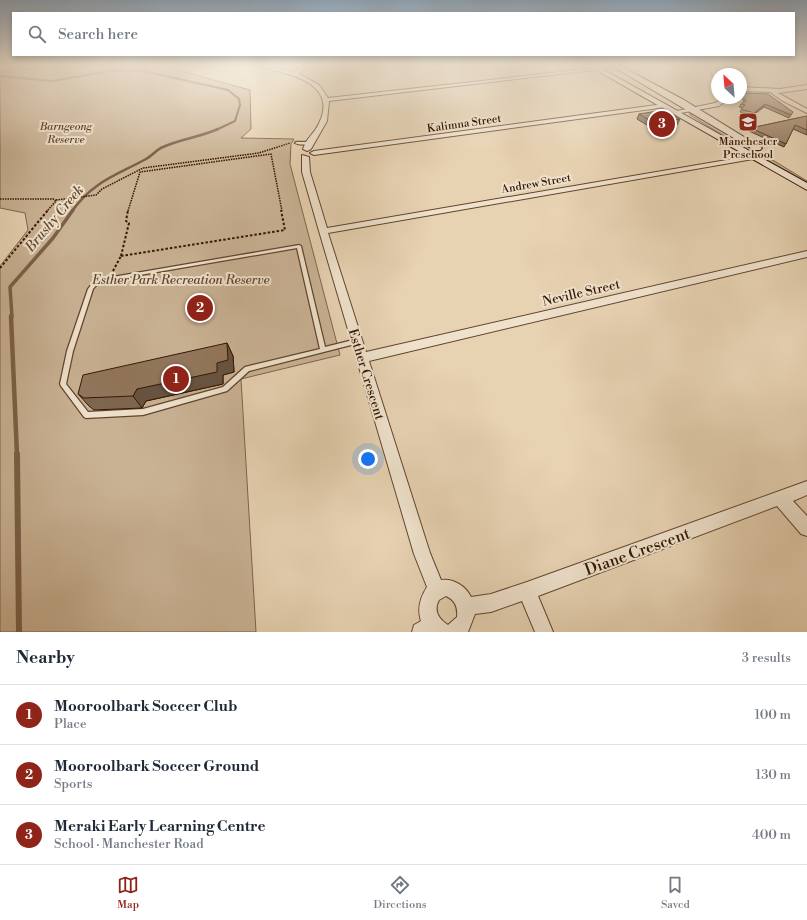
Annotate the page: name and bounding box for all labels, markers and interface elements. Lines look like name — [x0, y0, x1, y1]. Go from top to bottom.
search box — [12, 12, 795, 56]
icon: search — [26, 23, 48, 45]
text: Search here — [58, 25, 138, 44]
north arrow — [711, 68, 747, 104]
pin: 3 — [649, 109, 675, 139]
school or university icon: Manchester Preschool — [737, 111, 759, 133]
street label: Kalimna Street — [426, 112, 502, 136]
park label: Barngeong Reserve — [39, 120, 94, 147]
place label: Manchester Preschool — [719, 135, 777, 162]
street label: Andrew Street — [499, 171, 572, 197]
water label: Brushy Creek — [21, 181, 88, 257]
park label: Esther Park Recreation Reserve — [91, 272, 270, 288]
street label: Neville Street — [541, 276, 622, 310]
pin: 2 — [187, 293, 213, 323]
street label: Esther Crescent — [345, 327, 388, 422]
pin: 1 — [163, 364, 189, 394]
your location — [358, 449, 378, 469]
street label: Diane Crescent — [582, 523, 693, 580]
text: Nearby — [16, 647, 75, 669]
text: 3 results — [742, 650, 791, 666]
text: Mooroolbark Soccer Club — [54, 697, 237, 716]
text: 1 — [26, 707, 32, 723]
text: 100 m — [755, 707, 791, 723]
text: Place — [54, 716, 86, 732]
text: Mooroolbark Soccer Ground — [54, 757, 259, 776]
text: 2 — [25, 767, 33, 783]
text: 130 m — [756, 767, 791, 783]
text: Sports — [54, 776, 93, 792]
text: Meraki Early Learning Centre — [54, 817, 266, 836]
text: 3 — [25, 827, 33, 843]
text: 400 m — [752, 827, 791, 843]
text: School · Manchester Road — [54, 836, 204, 852]
tab: Map — [117, 874, 139, 912]
tab: Directions — [374, 874, 427, 912]
tab: Saved — [661, 874, 690, 912]

